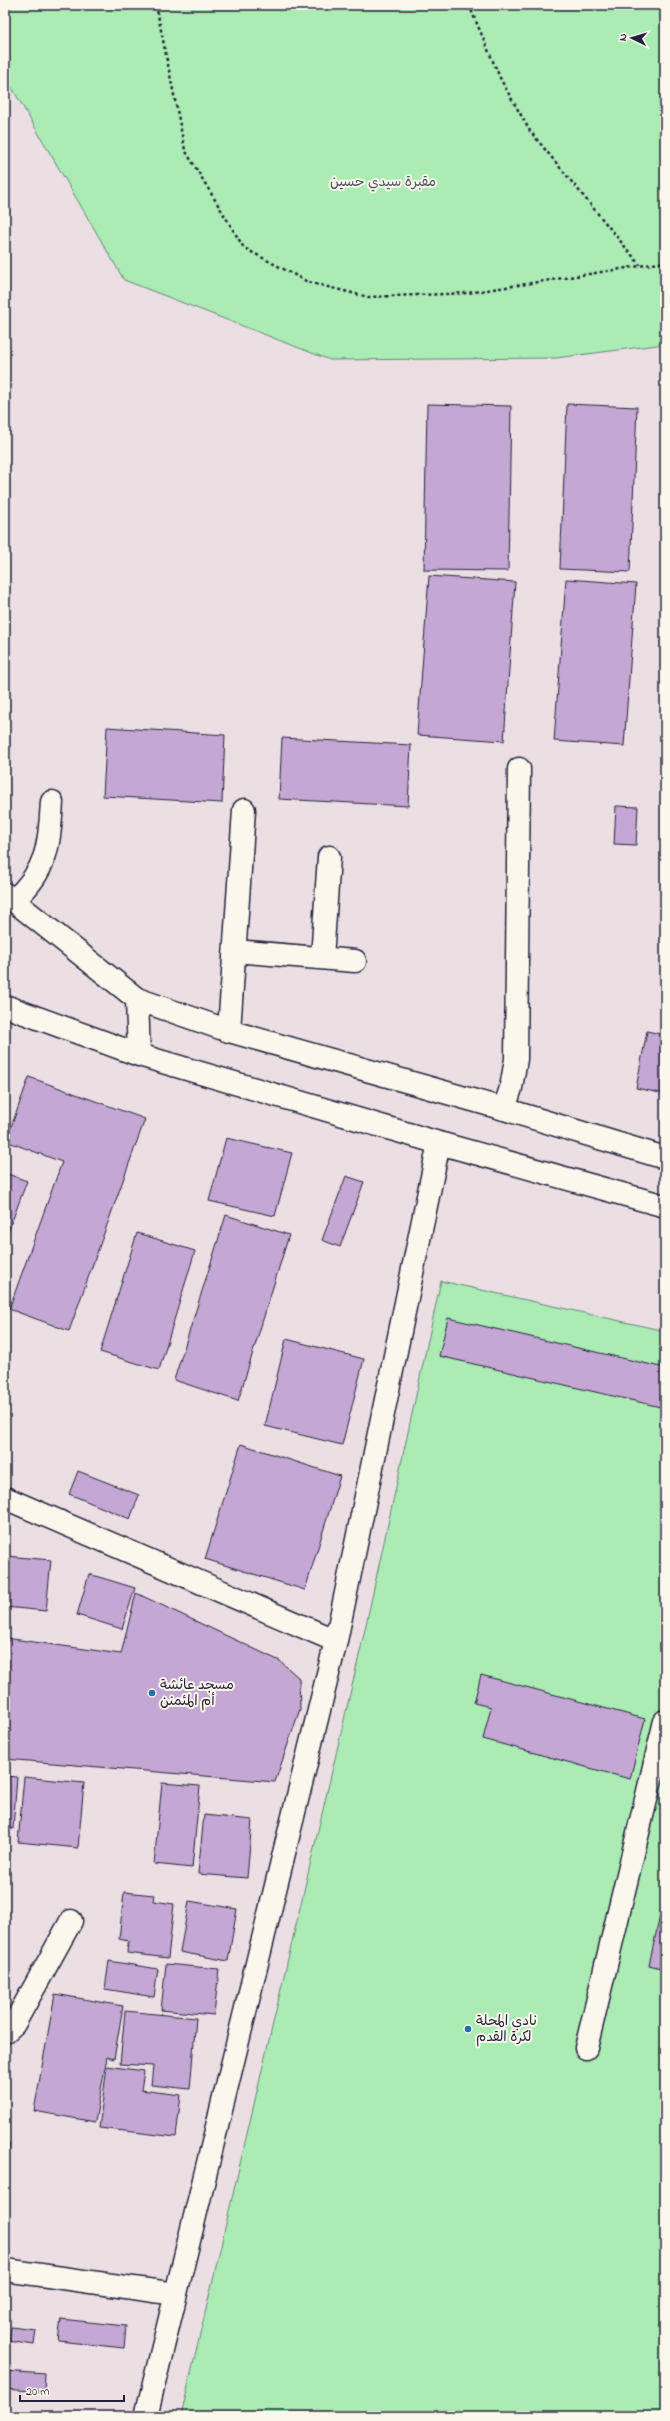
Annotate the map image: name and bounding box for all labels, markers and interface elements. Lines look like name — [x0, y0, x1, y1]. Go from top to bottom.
north arrow — [612, 18, 652, 58]
text: N — [615, 33, 631, 42]
park label: مقبرة سيدي حسين — [330, 172, 436, 193]
place label: مسجد عائشة أم المئمنن — [160, 1675, 234, 1712]
marker: مسجد عائشة أم المئمنن — [147, 1688, 157, 1698]
place label: نادي المحلة لكرة القدم — [476, 2011, 537, 2048]
marker: نادي المحلة لكرة القدم — [463, 2024, 473, 2034]
scale bar — [20, 2377, 124, 2403]
text: 20 m — [26, 2383, 49, 2401]

